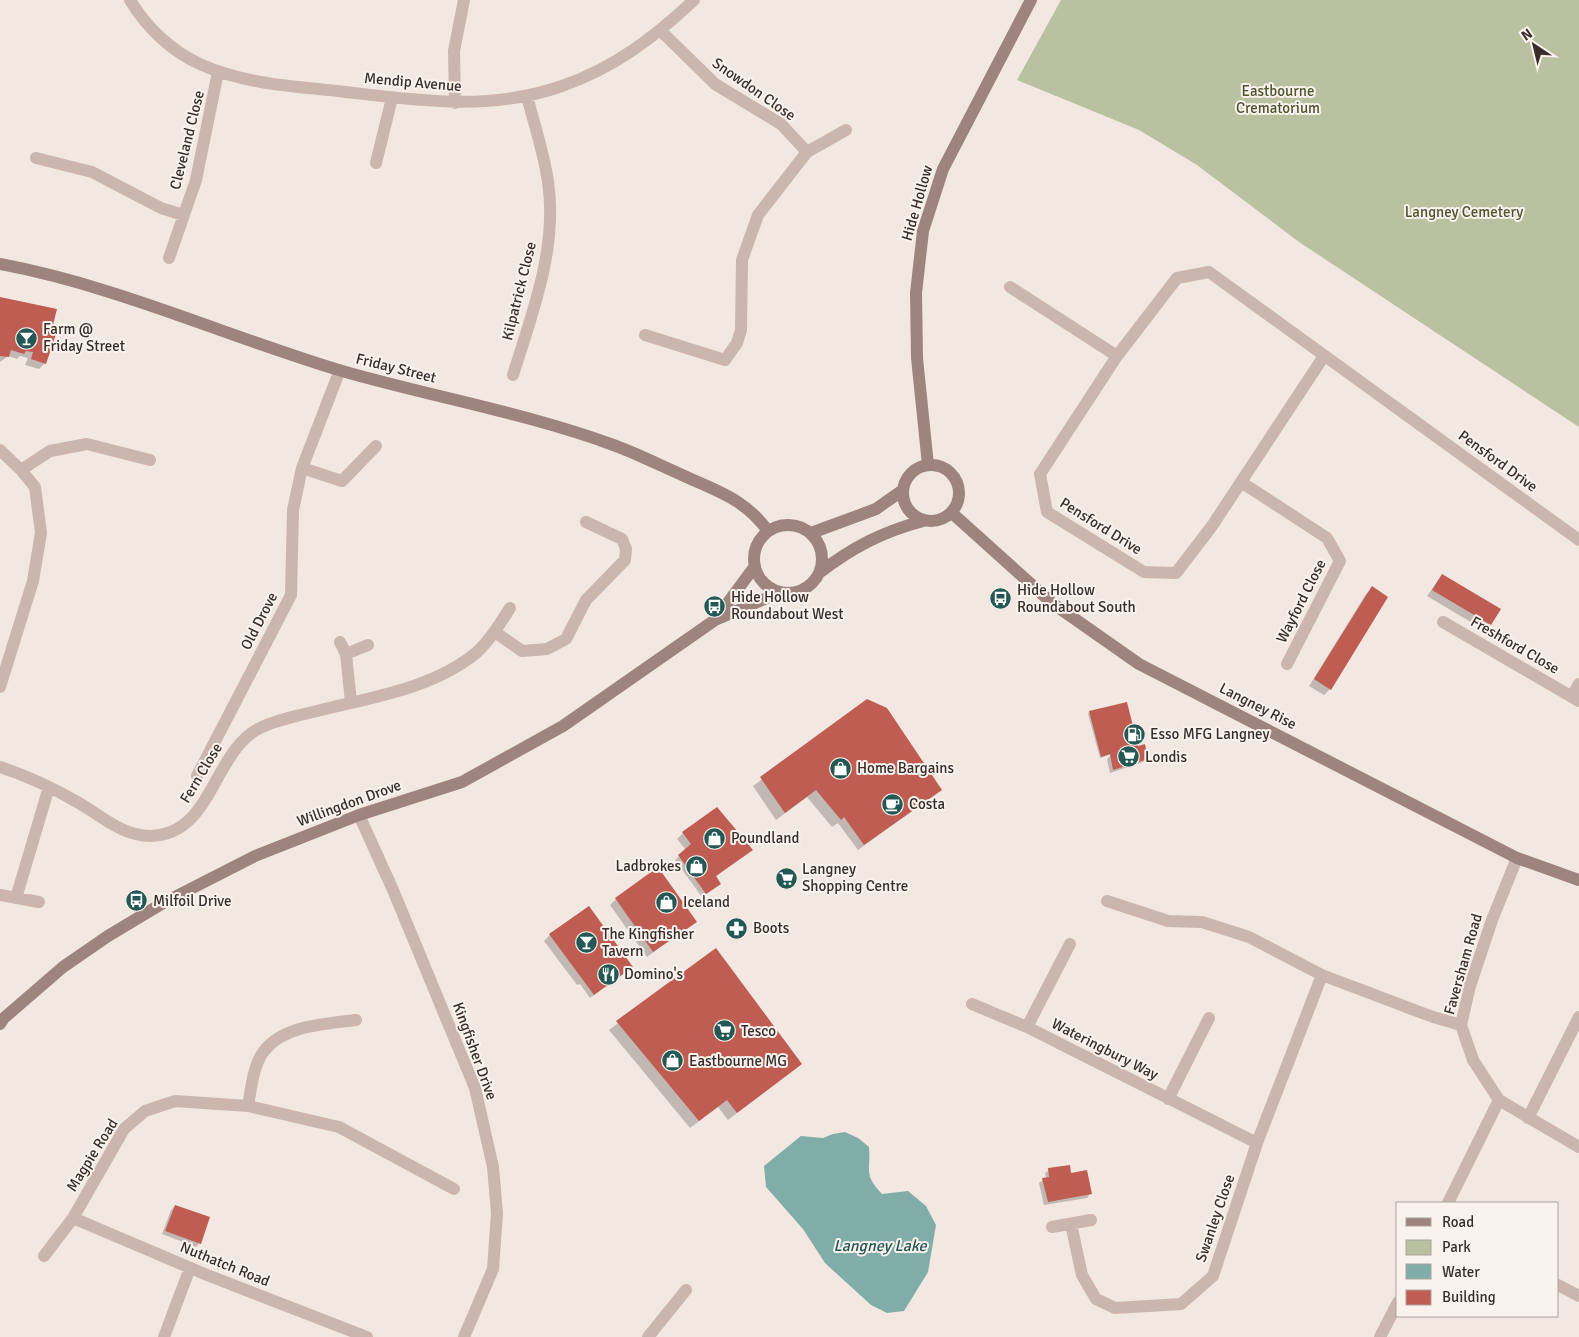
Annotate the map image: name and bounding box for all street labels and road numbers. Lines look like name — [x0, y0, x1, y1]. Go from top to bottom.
street label: Snowdon Close — [709, 54, 799, 124]
street label: Mendip Avenue — [363, 69, 463, 95]
street label: Cleveland Close — [166, 89, 208, 191]
street label: Hide Hollow — [898, 163, 936, 243]
street label: Kilpatrick Close — [498, 240, 540, 342]
street label: Friday Street — [354, 349, 438, 387]
street label: Pensford Drive — [1455, 426, 1541, 496]
street label: Pensford Drive — [1057, 494, 1145, 558]
street label: Wayford Close — [1272, 556, 1330, 646]
street label: Old Drove — [237, 589, 281, 653]
street label: Freshford Close — [1467, 612, 1563, 678]
street label: Langney Rise — [1216, 679, 1300, 733]
street label: Fern Close — [176, 740, 226, 806]
street label: Willingdon Drove — [294, 776, 404, 830]
street label: Faversham Road — [1440, 911, 1486, 1016]
street label: Kingfisher Drive — [449, 1000, 501, 1102]
street label: Wateringbury Way — [1049, 1014, 1161, 1084]
street label: Magpie Road — [63, 1115, 122, 1195]
street label: Swanley Close — [1192, 1172, 1238, 1264]
street label: Nuthatch Road — [178, 1238, 272, 1290]

